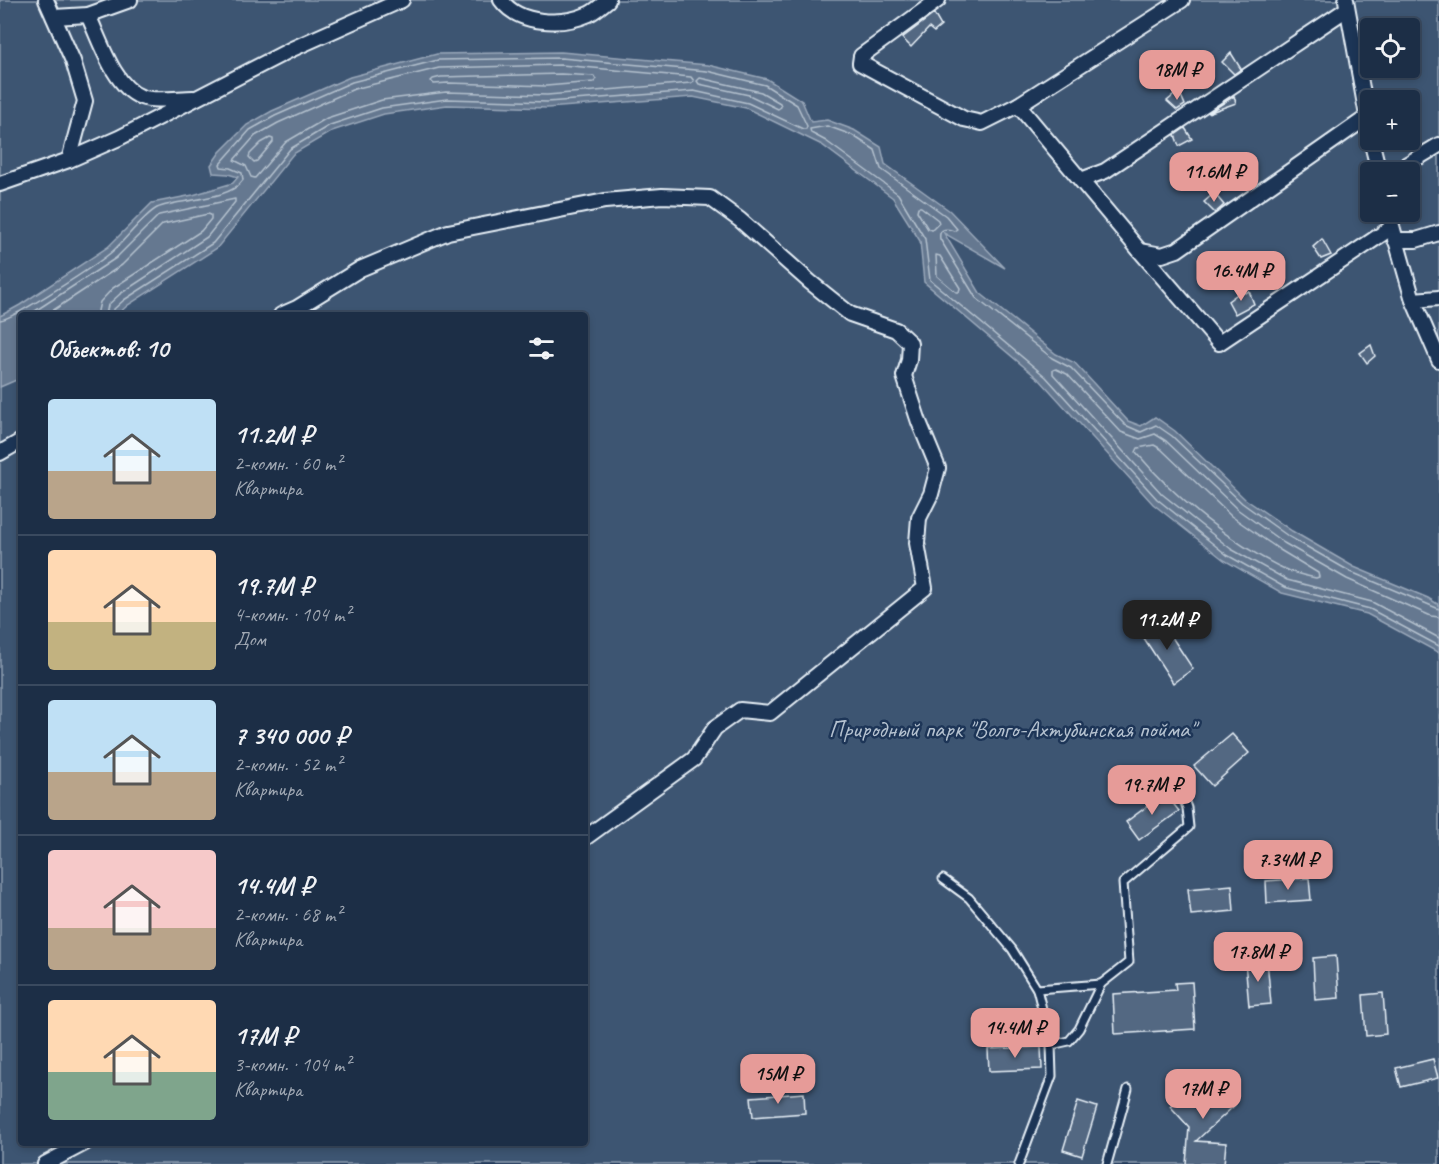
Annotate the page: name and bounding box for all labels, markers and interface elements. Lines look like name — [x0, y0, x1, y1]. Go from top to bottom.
map controls — [1360, 18, 1420, 222]
button: locate — [1360, 18, 1420, 78]
pin: 18M ₽ — [1135, 50, 1219, 101]
text: 18M ₽ — [1153, 57, 1201, 82]
button: + — [1360, 90, 1420, 150]
pin: 11.6M ₽ — [1159, 152, 1269, 203]
text: 11.6M ₽ — [1183, 159, 1245, 184]
button: − — [1360, 162, 1420, 222]
pin: 16.4M ₽ — [1186, 251, 1296, 302]
text: 16.4M ₽ — [1210, 258, 1272, 283]
text: Объектов: 10 — [48, 332, 168, 365]
icon: filters — [525, 332, 558, 365]
text: 11.2M ₽ — [234, 418, 313, 451]
icon: home — [96, 423, 168, 495]
text: 2-комн. · 60 m² — [234, 451, 342, 476]
text: Квартира — [234, 476, 302, 501]
text: 19.7M ₽ — [234, 569, 313, 602]
icon: home — [96, 574, 168, 646]
pin: 11.2M ₽ — [1112, 600, 1222, 651]
text: 4-комн. · 104 m² — [234, 602, 351, 627]
text: 11.2M ₽ — [1137, 607, 1197, 632]
text: Дом — [234, 627, 266, 652]
park label: Природный парк "Волго-Ахтубинская пойма" — [829, 714, 1201, 744]
text: 7 340 000 ₽ — [234, 719, 348, 752]
icon: home — [96, 724, 168, 796]
text: 2-комн. · 52 m² — [234, 752, 342, 777]
pin: 19.7M ₽ — [1097, 765, 1207, 816]
text: 19.7M ₽ — [1122, 772, 1182, 797]
text: Квартира — [234, 777, 302, 802]
pin: 7.34M ₽ — [1233, 840, 1343, 891]
text: 7.34M ₽ — [1258, 847, 1318, 872]
text: 14.4M ₽ — [234, 869, 313, 902]
icon: home — [96, 874, 168, 946]
text: 2-комн. · 68 m² — [234, 902, 342, 927]
text: Квартира — [234, 927, 302, 952]
pin: 17.8M ₽ — [1203, 932, 1313, 983]
text: 17.8M ₽ — [1228, 939, 1288, 964]
pin: 14.4M ₽ — [960, 1008, 1070, 1059]
text: 14.4M ₽ — [985, 1015, 1045, 1040]
text: 17M ₽ — [234, 1019, 296, 1052]
icon: home — [96, 1024, 168, 1096]
text: 3-комн. · 104 m² — [234, 1052, 351, 1077]
pin: 15M ₽ — [736, 1054, 820, 1105]
text: 15M ₽ — [754, 1061, 802, 1086]
pin: 17M ₽ — [1161, 1069, 1245, 1120]
text: 17M ₽ — [1179, 1076, 1227, 1101]
text: Квартира — [234, 1077, 302, 1102]

